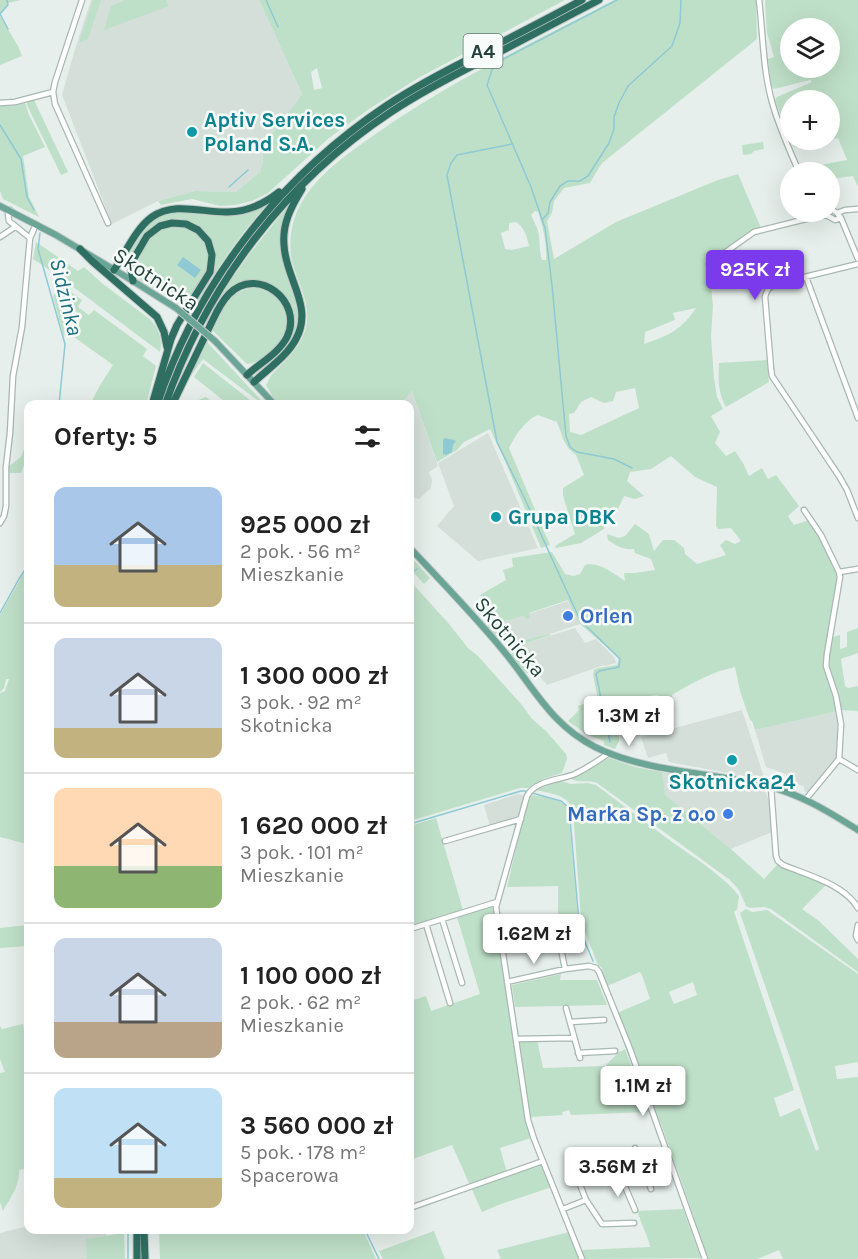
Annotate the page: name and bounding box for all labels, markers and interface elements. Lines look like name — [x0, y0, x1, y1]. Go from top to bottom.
map controls — [780, 18, 840, 222]
button: layers — [780, 18, 840, 78]
road number: A4 — [464, 34, 502, 68]
button: + — [780, 90, 840, 150]
place label: Aptiv Services Poland S.A. — [204, 108, 345, 156]
marker: Aptiv Services Poland S.A. — [185, 125, 199, 139]
button: − — [780, 162, 840, 222]
street label: Skotnicka — [109, 243, 203, 315]
pin: 925K zł — [700, 250, 810, 301]
water label: Sidzinka — [44, 255, 88, 339]
text: 925K zł — [720, 258, 790, 281]
icon: filters — [351, 420, 384, 453]
text: Oferty: 5 — [54, 421, 157, 452]
place label: Grupa DBK — [508, 505, 616, 529]
text: 925 000 zł — [240, 509, 370, 540]
marker: Grupa DBK — [489, 510, 503, 524]
icon: home — [102, 511, 174, 583]
text: 2 pok. · 56 m² — [240, 540, 361, 563]
text: Mieszkanie — [240, 563, 344, 586]
street label: Skotnicka — [470, 592, 550, 682]
place label: Orlen — [580, 604, 633, 628]
marker: Orlen — [561, 609, 575, 623]
text: 1 300 000 zł — [240, 660, 388, 691]
icon: home — [102, 662, 174, 734]
text: 3 pok. · 92 m² — [240, 691, 362, 714]
pin: 1.3M zł — [574, 696, 684, 747]
text: 1.3M zł — [598, 704, 660, 727]
text: Skotnicka — [240, 714, 332, 737]
marker: Skotnicka24 — [725, 753, 739, 767]
place label: Skotnicka24 — [669, 770, 796, 794]
place label: Marka Sp. z o.o — [567, 802, 716, 826]
marker: Marka Sp. z o.o — [721, 807, 735, 821]
text: 1 620 000 zł — [240, 810, 387, 841]
icon: home — [102, 812, 174, 884]
text: 3 pok. · 101 m² — [240, 841, 364, 864]
text: Mieszkanie — [240, 864, 344, 887]
pin: 1.62M zł — [472, 914, 596, 965]
text: 1.62M zł — [497, 922, 571, 945]
text: 1 100 000 zł — [240, 960, 381, 991]
icon: home — [102, 962, 174, 1034]
text: 2 pok. · 62 m² — [240, 991, 361, 1014]
text: Mieszkanie — [240, 1014, 344, 1037]
pin: 1.1M zł — [588, 1066, 698, 1117]
text: 1.1M zł — [614, 1074, 672, 1097]
text: 3 560 000 zł — [240, 1110, 393, 1141]
icon: home — [102, 1112, 174, 1184]
text: 5 pok. · 178 m² — [240, 1141, 366, 1164]
pin: 3.56M zł — [556, 1147, 680, 1198]
text: 3.56M zł — [578, 1155, 658, 1178]
text: Spacerowa — [240, 1164, 339, 1187]

